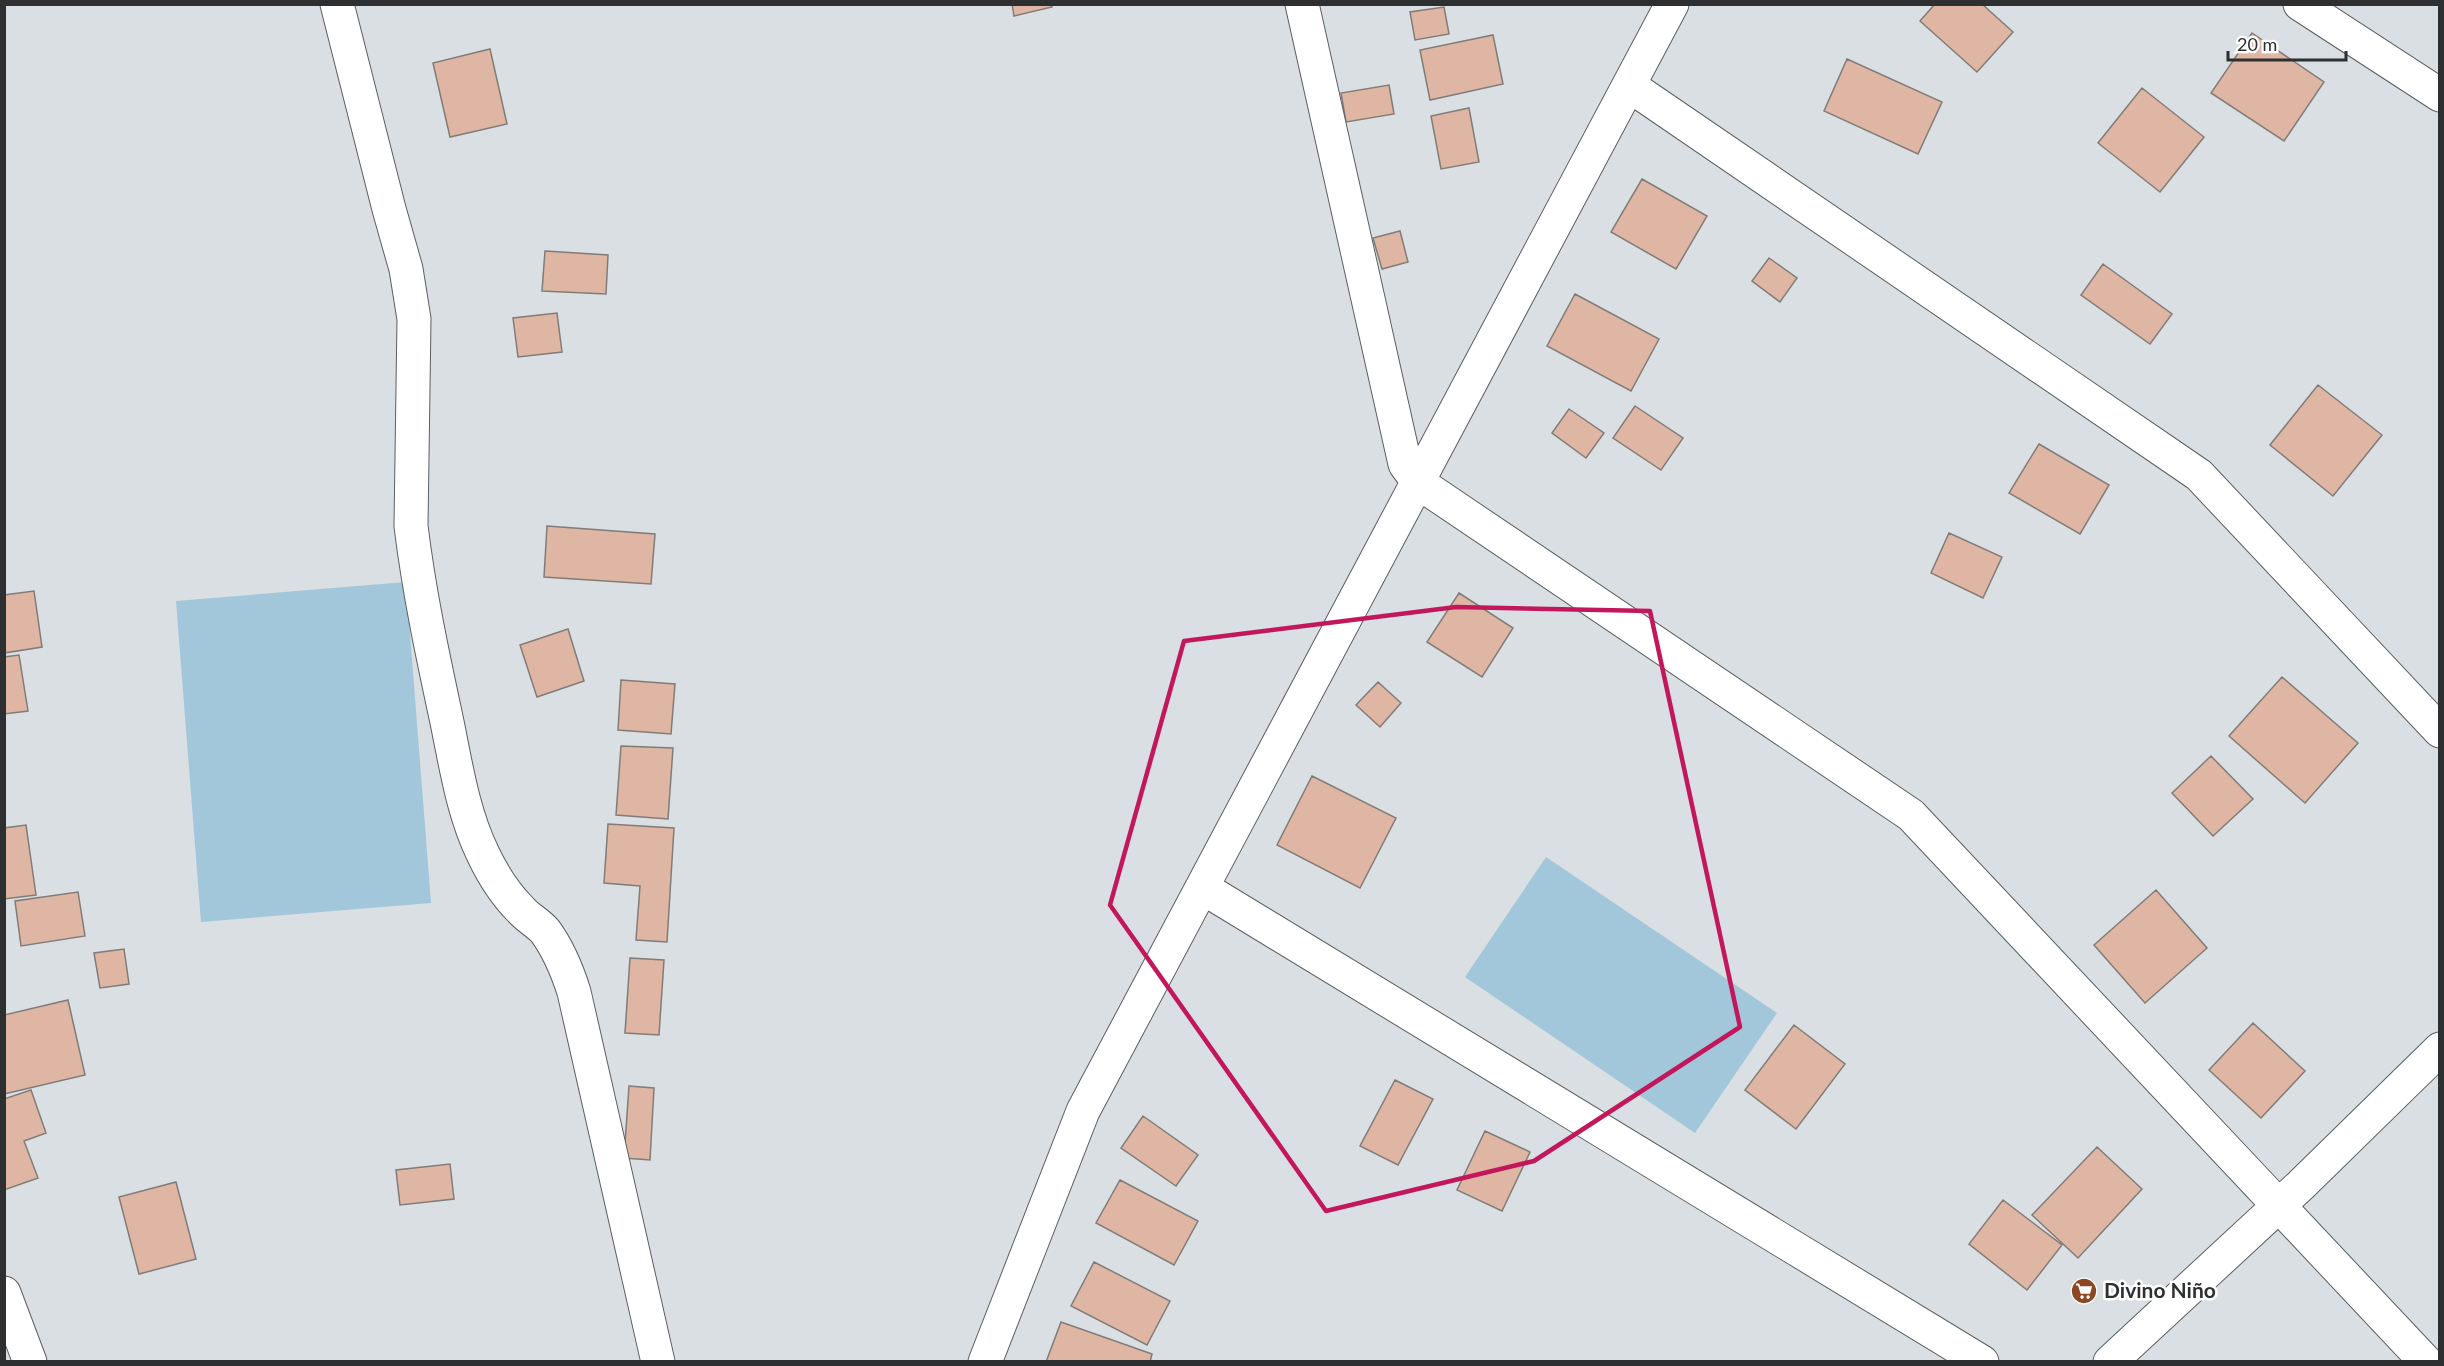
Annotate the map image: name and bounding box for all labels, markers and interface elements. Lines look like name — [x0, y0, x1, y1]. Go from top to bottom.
scale bar — [2228, 24, 2346, 62]
text: 20 m — [2237, 33, 2277, 55]
supermarket icon: Divino Niño — [2069, 1276, 2099, 1306]
place label: Divino Niño — [2104, 1277, 2216, 1302]

